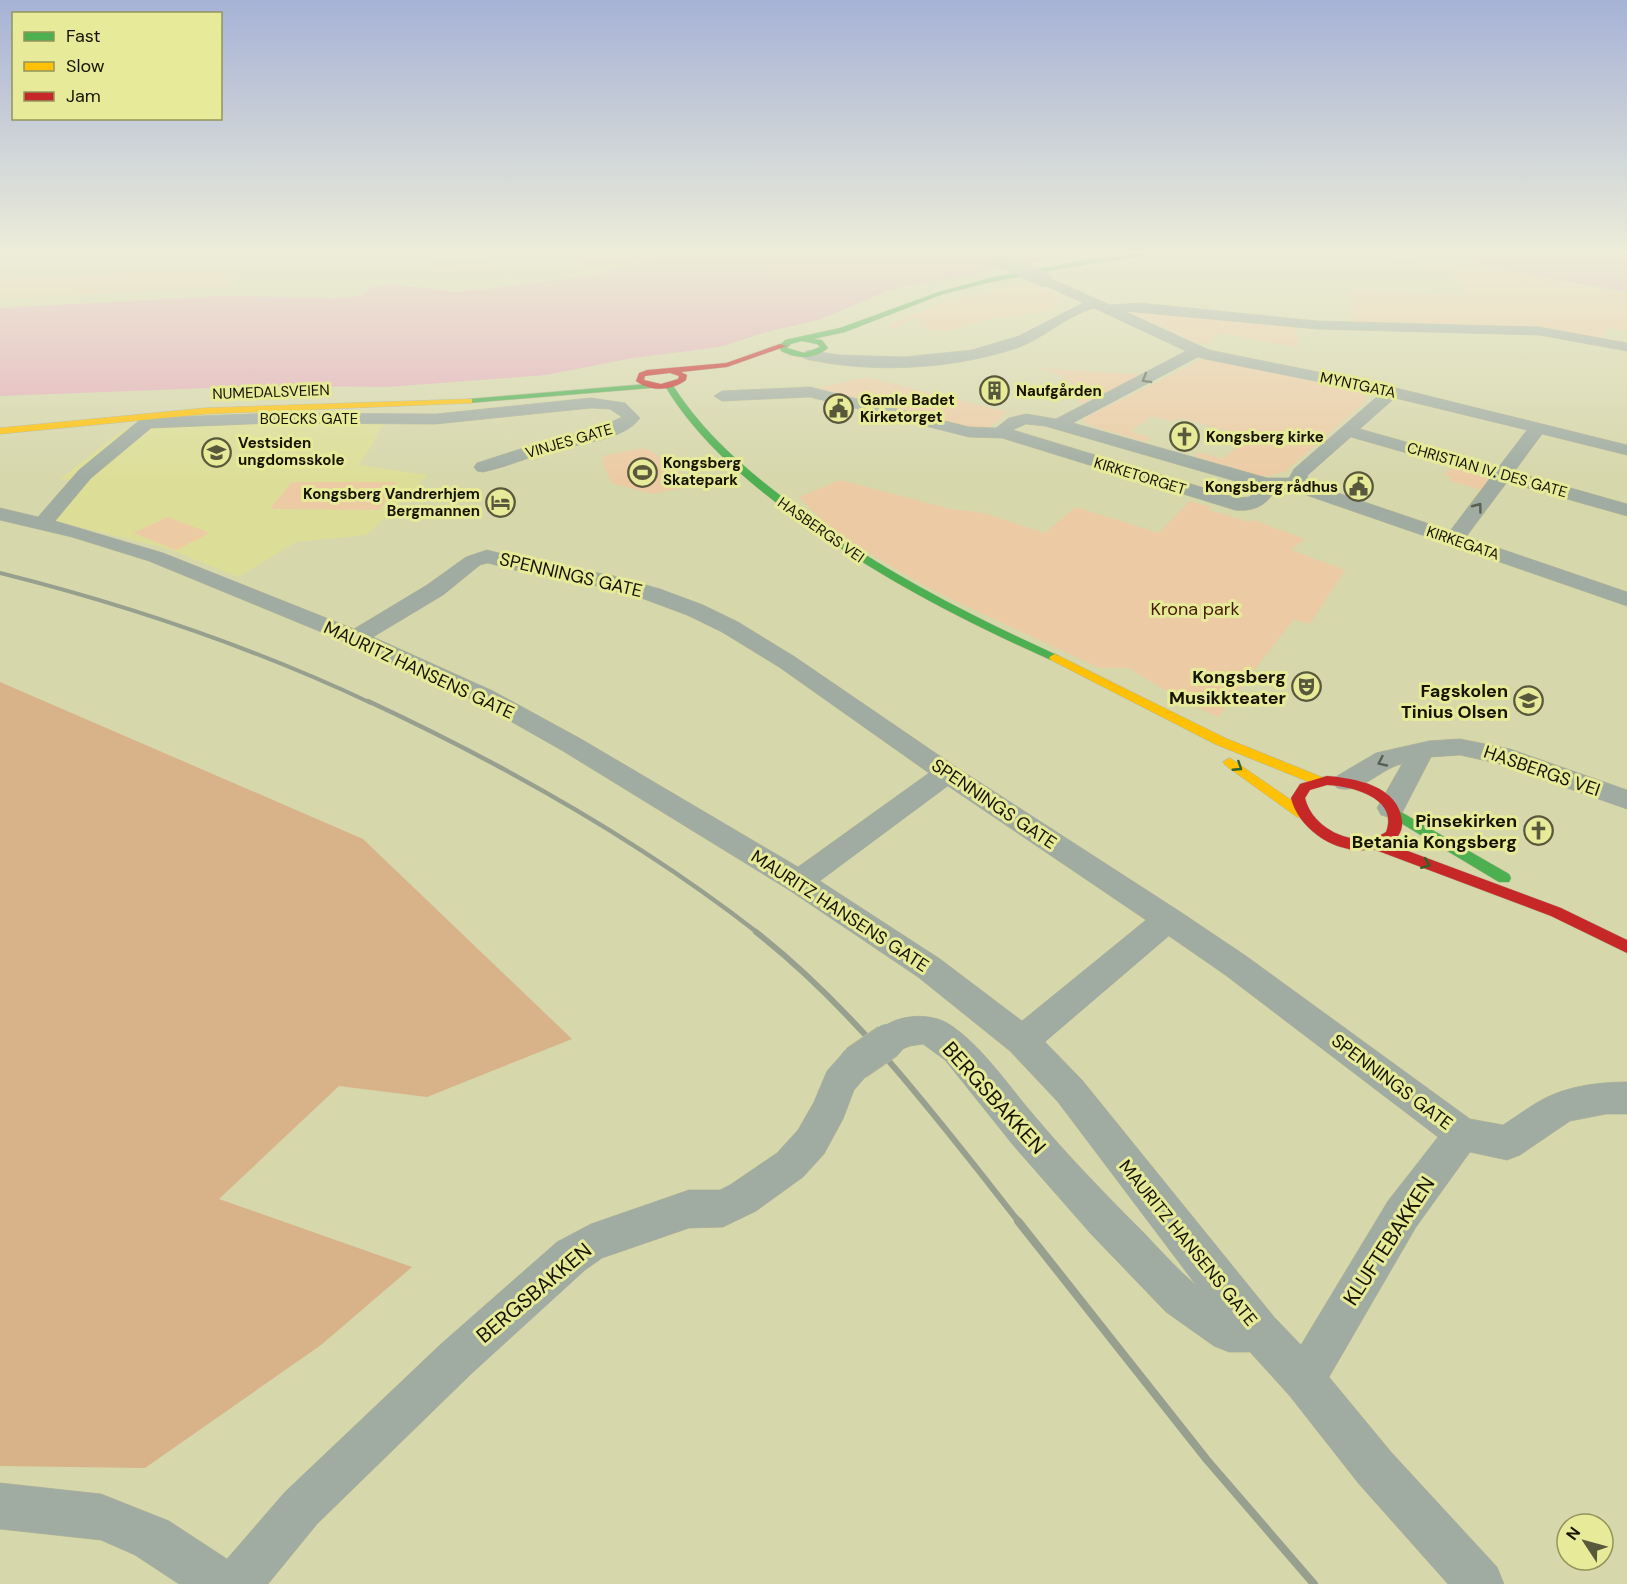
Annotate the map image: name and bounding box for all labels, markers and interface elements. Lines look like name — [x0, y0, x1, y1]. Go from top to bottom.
legend — [12, 12, 222, 120]
text: Fast — [66, 24, 101, 48]
text: Slow — [66, 54, 105, 78]
text: Jam — [66, 84, 101, 108]
street label: MYNTGATA — [1318, 367, 1398, 403]
one-way arrow — [1142, 372, 1152, 383]
building icon: Naufgården — [979, 375, 1011, 407]
street label: NUMEDALSVEIEN — [212, 380, 330, 404]
place label: Naufgården — [1016, 381, 1102, 401]
place label: Gamle Badet Kirketorget — [860, 390, 955, 427]
public building icon: Gamle Badet Kirketorget — [823, 393, 855, 425]
street label: BOECKS GATE — [260, 409, 358, 429]
street label: VINJES GATE — [523, 419, 615, 463]
church icon: Kongsberg kirke — [1169, 421, 1201, 453]
place label: Kongsberg kirke — [1206, 427, 1324, 447]
place label: Vestsiden ungdomsskole — [238, 433, 344, 470]
school or university icon: Vestsiden ungdomsskole — [201, 436, 233, 468]
street label: CHRISTIAN IV. DES GATE — [1405, 438, 1569, 502]
place label: Kongsberg Skatepark — [663, 453, 741, 490]
street label: KIRKETORGET — [1092, 453, 1188, 499]
sports icon: Kongsberg Skatepark — [626, 456, 658, 488]
public building icon: Kongsberg rådhus — [1343, 471, 1375, 503]
place label: Kongsberg rådhus — [1205, 477, 1338, 497]
place label: Kongsberg Vandrerhjem Bergmannen — [303, 484, 480, 521]
hotel icon: Kongsberg Vandrerhjem Bergmannen — [485, 487, 517, 519]
street label: HASBERGS VEI — [774, 493, 868, 567]
one-way arrow — [1471, 503, 1482, 514]
street label: KIRKEGATA — [1424, 521, 1502, 565]
street label: SPENNINGS GATE — [497, 547, 645, 603]
park label: Krona park — [1150, 597, 1240, 621]
street label: MAURITZ HANSENS GATE — [320, 615, 518, 725]
place label: Kongsberg Musikkteater — [1169, 665, 1286, 710]
theatre icon: Kongsberg Musikkteater — [1291, 671, 1323, 703]
place label: Fagskolen Tinius Olsen — [1401, 679, 1508, 724]
school or university icon: Fagskolen Tinius Olsen — [1513, 685, 1545, 717]
street label: HASBERGS VEI — [1481, 740, 1603, 802]
street label: SPENNINGS GATE — [927, 753, 1061, 855]
one-way arrow — [1377, 755, 1388, 767]
one-way arrow — [1231, 760, 1242, 771]
place label: Pinsekirken Betania Kongsberg — [1352, 809, 1517, 854]
church icon: Pinsekirken Betania Kongsberg — [1522, 815, 1554, 847]
street label: MAURITZ HANSENS GATE — [747, 845, 933, 977]
one-way arrow — [1420, 857, 1431, 869]
street label: SPENNINGS GATE — [1327, 1029, 1457, 1135]
street label: BERGSBAKKEN — [936, 1036, 1052, 1160]
street label: MAURITZ HANSENS GATE — [1113, 1155, 1263, 1331]
street label: KLUFTEBAKKEN — [1337, 1171, 1441, 1311]
street label: BERGSBAKKEN — [470, 1237, 598, 1349]
north arrow — [1555, 1512, 1615, 1572]
text: N — [1561, 1523, 1585, 1544]

